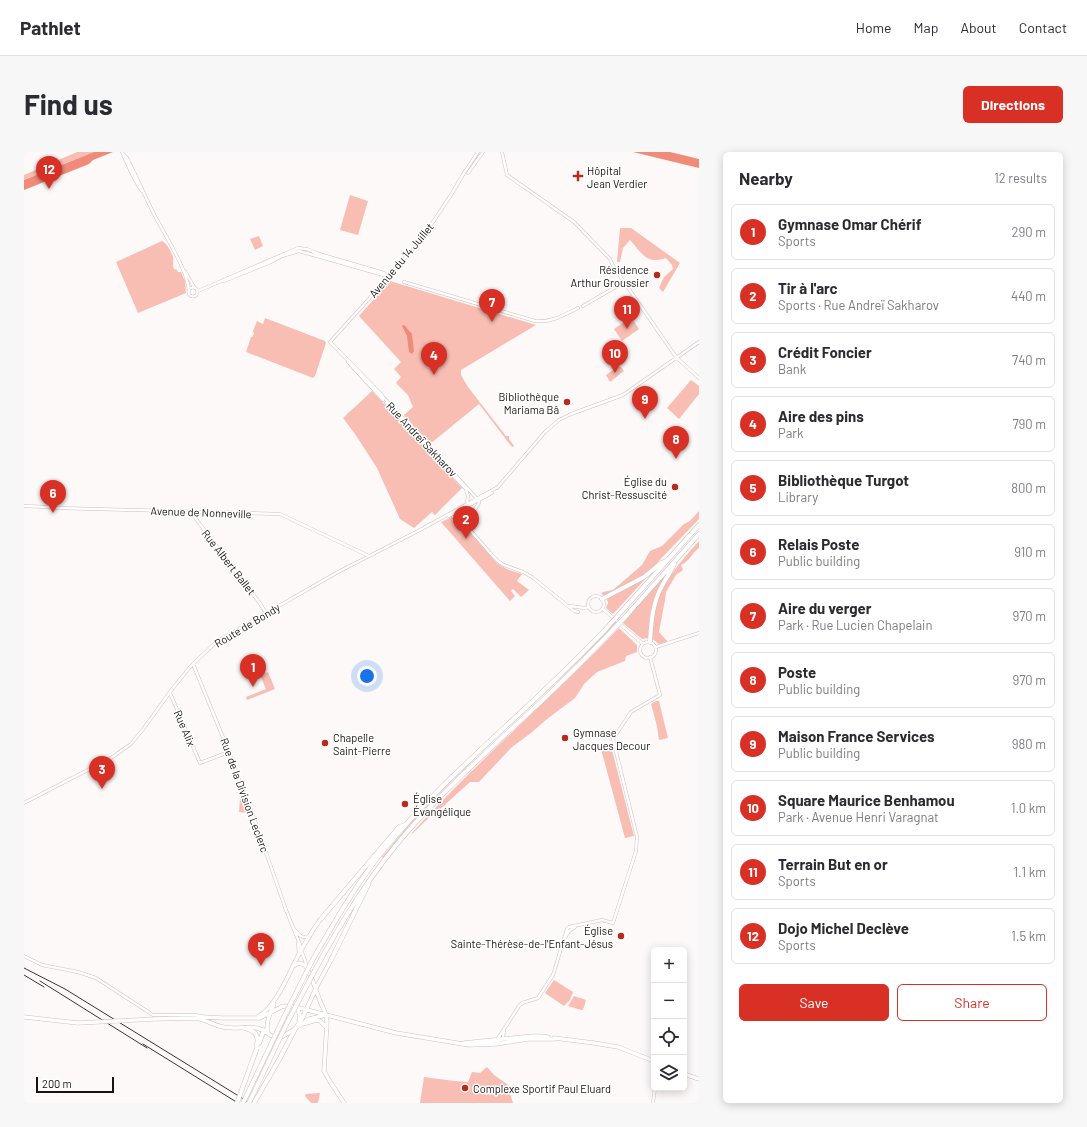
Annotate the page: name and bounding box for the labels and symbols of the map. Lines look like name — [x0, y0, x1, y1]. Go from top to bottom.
pin: 12 — [36, 156, 62, 189]
place label: Hôpital Jean Verdier — [587, 164, 647, 190]
marker: Hôpital Jean Verdier — [572, 170, 584, 182]
street label: Avenue du 14 Juillet — [366, 220, 436, 300]
place label: Résidence Arthur Groussier — [570, 263, 649, 289]
marker: Résidence Arthur Groussier — [652, 270, 662, 280]
pin: 7 — [479, 289, 505, 322]
pin: 11 — [614, 296, 640, 329]
pin: 10 — [602, 340, 628, 373]
pin: 4 — [421, 342, 447, 375]
pin: 9 — [632, 386, 658, 419]
place label: Bibliothèque Mariama Bâ — [498, 390, 559, 416]
marker: Bibliothèque Mariama Bâ — [562, 397, 572, 407]
street label: Rue Andreï Sakharov — [384, 399, 460, 479]
pin: 8 — [663, 426, 689, 459]
place label: Église du Christ-Ressuscité — [582, 475, 667, 501]
pin: 6 — [40, 480, 66, 513]
marker: Église du Christ-Ressuscité — [670, 482, 680, 492]
street label: Avenue de Nonneville — [150, 504, 252, 520]
pin: 2 — [453, 506, 479, 539]
street label: Rue Albert Ballet — [199, 527, 259, 597]
street label: Route de Bondy — [212, 600, 282, 650]
pin: 1 — [240, 654, 266, 687]
your location — [357, 666, 377, 686]
street label: Rue Alix — [172, 708, 198, 748]
place label: Gymnase Jacques Decour — [573, 726, 650, 752]
place label: Chapelle Saint-Pierre — [333, 731, 391, 757]
marker: Gymnase Jacques Decour — [560, 733, 570, 743]
street label: Rue de la Division Leclerc — [218, 736, 272, 854]
marker: Chapelle Saint-Pierre — [320, 738, 330, 748]
pin: 3 — [89, 756, 115, 789]
place label: Église Évangélique — [413, 792, 471, 818]
marker: Église Évangélique — [400, 799, 410, 809]
place label: Église Sainte-Thérèse-de-l'Enfant-Jésus — [451, 924, 613, 950]
marker: Église Sainte-Thérèse-de-l'Enfant-Jésus — [616, 931, 626, 941]
pin: 5 — [248, 933, 274, 966]
scale bar — [36, 1075, 114, 1094]
place label: Complexe Sportif Paul Eluard — [473, 1082, 611, 1095]
marker: Complexe Sportif Paul Eluard — [460, 1083, 470, 1093]

